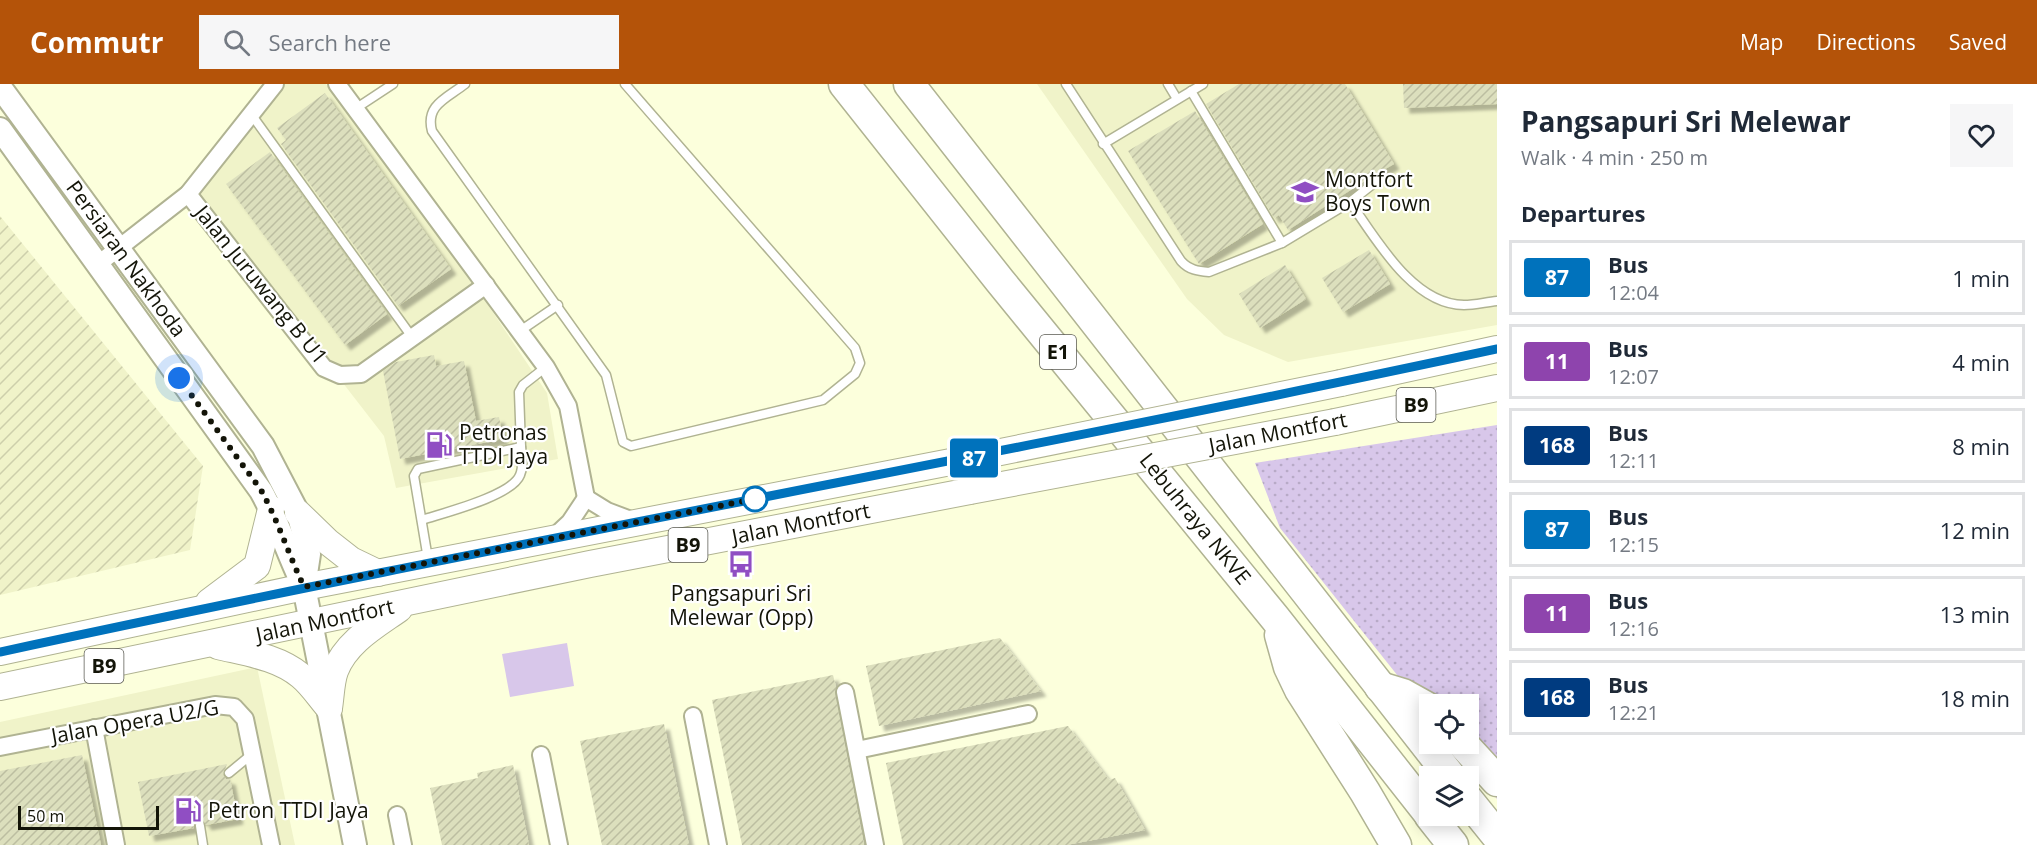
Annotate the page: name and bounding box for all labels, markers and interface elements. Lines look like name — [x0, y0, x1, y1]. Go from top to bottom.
search box — [199, 15, 619, 69]
text: Commutr — [30, 23, 163, 61]
icon: search — [220, 26, 253, 59]
text: Search here — [268, 27, 391, 57]
text: Map — [1740, 28, 1783, 56]
text: Directions — [1816, 28, 1916, 56]
text: Saved — [1949, 28, 2007, 56]
text: Pangsapuri Sri Melewar — [1521, 102, 1851, 140]
button: heart — [1950, 104, 2013, 167]
text: Walk · 4 min · 250 m — [1521, 144, 1708, 171]
place label: Montfort Boys Town — [1325, 165, 1431, 217]
street label: Persiaran Nakhoda — [60, 174, 193, 342]
school or university icon: Montfort Boys Town — [1290, 177, 1320, 207]
street label: Jalan Juruwang B U1 — [188, 198, 335, 370]
text: Departures — [1521, 198, 1645, 228]
text: Bus — [1608, 249, 1648, 279]
text: 87 — [1545, 263, 1569, 291]
text: 1 min — [1952, 263, 2010, 293]
text: 12:04 — [1608, 279, 1659, 306]
text: Bus — [1608, 333, 1648, 363]
road number: E1 — [1040, 335, 1076, 369]
text: 11 — [1545, 347, 1569, 375]
text: 4 min — [1952, 347, 2010, 377]
your location — [164, 363, 194, 393]
text: 12:07 — [1608, 363, 1659, 390]
road number: B9 — [1396, 388, 1436, 422]
street label: Jalan Montfort — [1204, 405, 1349, 460]
text: Bus — [1608, 417, 1648, 447]
place label: Petronas TTDI Jaya — [459, 418, 548, 470]
fuel station icon: Petronas TTDI Jaya — [424, 430, 454, 460]
text: 168 — [1539, 431, 1575, 459]
text: 8 min — [1952, 431, 2010, 461]
line badge: 87 — [947, 438, 1001, 478]
text: 87 — [962, 444, 986, 472]
street label: Lebuhraya NKVE — [1134, 447, 1258, 590]
text: 12:11 — [1608, 447, 1659, 474]
unlabelled marker — [742, 486, 768, 512]
street label: Jalan Montfort — [727, 496, 872, 551]
text: Bus — [1608, 501, 1648, 531]
text: 87 — [1545, 515, 1569, 543]
text: 12 min — [1940, 515, 2010, 545]
road number: B9 — [668, 528, 708, 562]
text: 12:15 — [1608, 531, 1659, 558]
bus stop icon: Pangsapuri Sri Melewar (Opp) — [726, 549, 756, 579]
place label: Pangsapuri Sri Melewar (Opp) — [669, 579, 813, 631]
text: Bus — [1608, 585, 1648, 615]
street label: Jalan Montfort — [251, 592, 396, 649]
text: 11 — [1545, 599, 1569, 627]
text: 13 min — [1940, 599, 2010, 629]
text: 12:16 — [1608, 615, 1659, 642]
road number: B9 — [84, 649, 124, 683]
text: Bus — [1608, 669, 1648, 699]
text: 168 — [1539, 683, 1575, 711]
text: 18 min — [1940, 683, 2010, 713]
street label: Jalan Opera U2/G — [47, 693, 221, 750]
map controls — [1419, 694, 1479, 826]
button: locate — [1419, 694, 1479, 754]
text: 12:21 — [1608, 699, 1659, 726]
button: layers — [1419, 766, 1479, 826]
fuel station icon: Petron TTDI Jaya — [173, 796, 203, 826]
place label: Petron TTDI Jaya — [208, 796, 369, 824]
scale bar — [18, 803, 159, 830]
text: 50 m — [27, 805, 64, 827]

